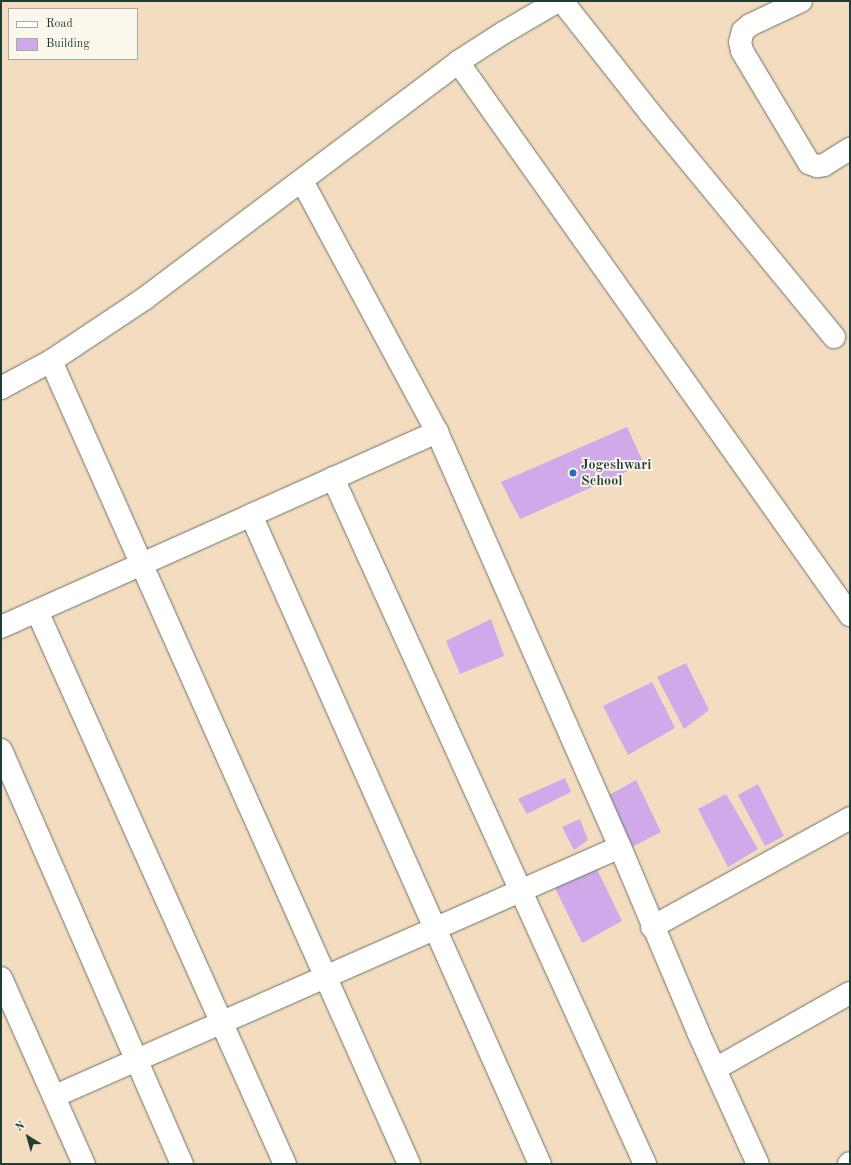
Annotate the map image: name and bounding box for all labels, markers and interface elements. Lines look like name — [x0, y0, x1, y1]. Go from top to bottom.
legend — [8, 8, 138, 60]
text: Road — [46, 18, 73, 30]
text: Building — [46, 38, 90, 50]
place label: Jogeshwari School — [581, 457, 651, 490]
marker: Jogeshwari School — [568, 468, 578, 478]
north arrow — [8, 1117, 48, 1157]
text: N — [14, 1120, 27, 1134]

